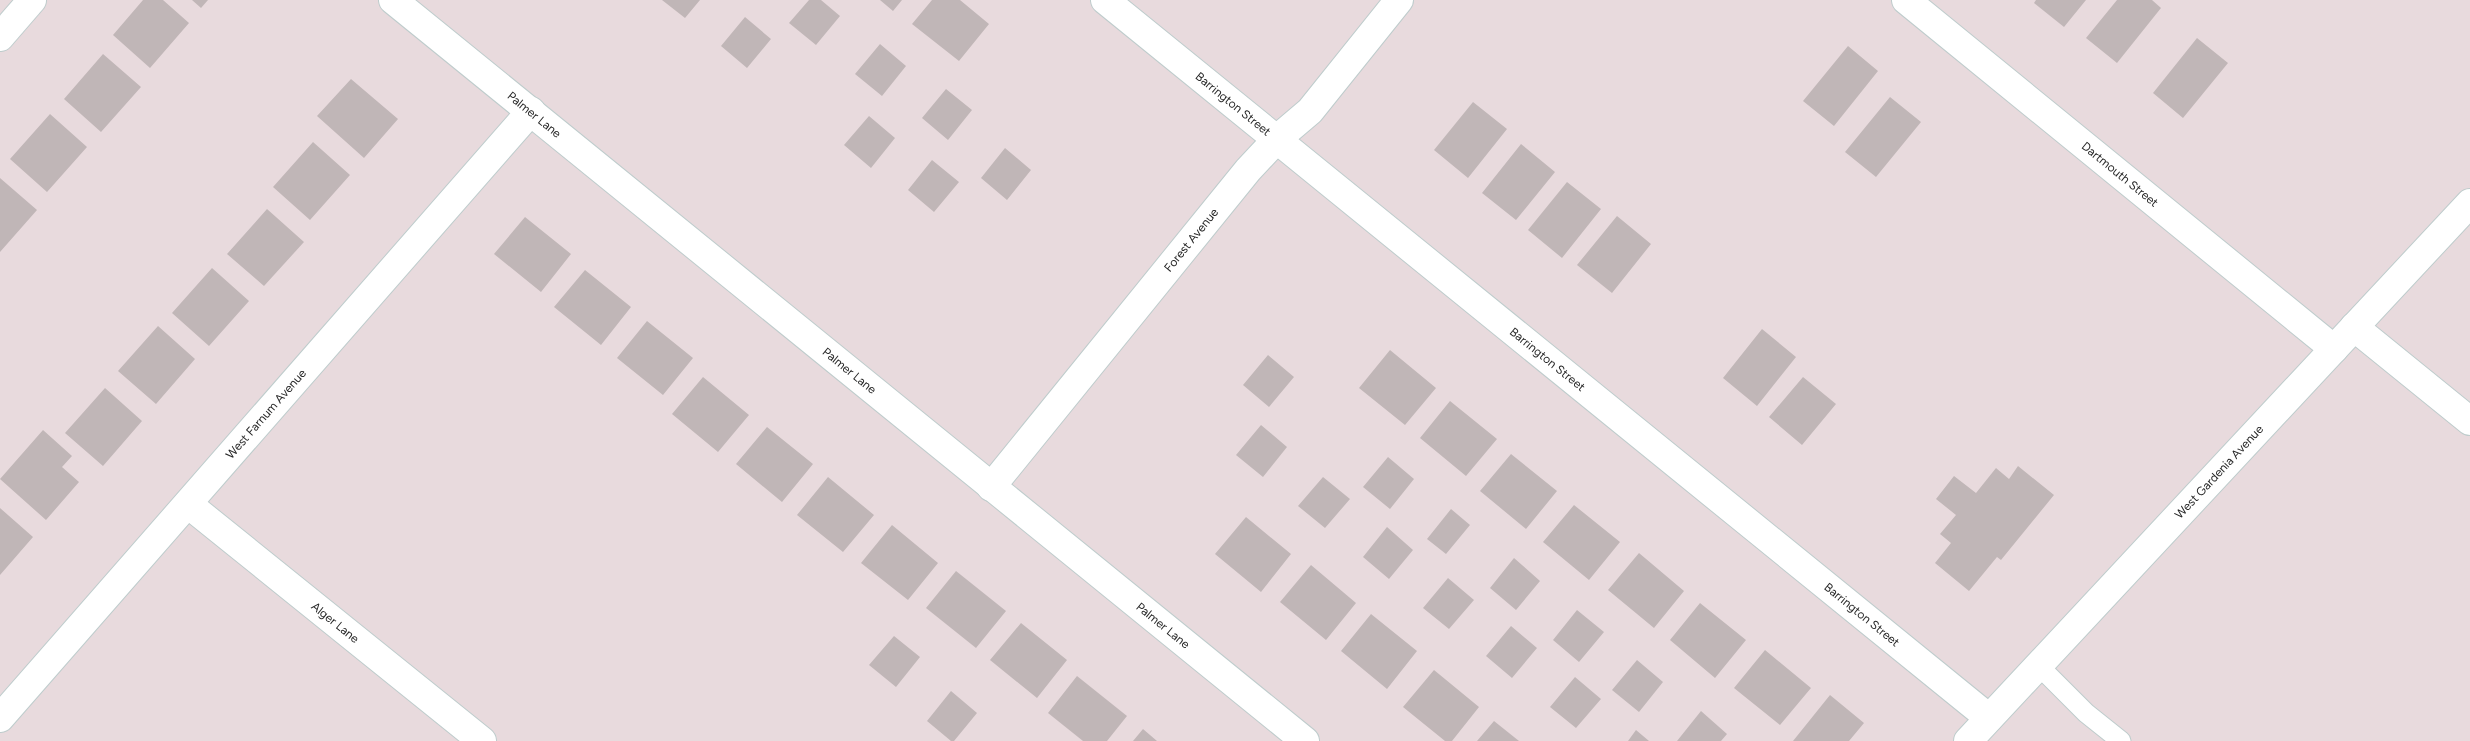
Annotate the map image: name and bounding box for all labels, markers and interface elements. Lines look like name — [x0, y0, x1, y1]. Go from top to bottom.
street label: Barrington Street — [1193, 69, 1274, 139]
street label: Palmer Lane — [505, 89, 564, 141]
street label: Dartmouth Street — [2079, 139, 2161, 210]
street label: Forest Avenue — [1161, 205, 1221, 275]
street label: Barrington Street — [1507, 325, 1588, 394]
street label: Palmer Lane — [820, 345, 879, 397]
street label: West Farnum Avenue — [223, 366, 309, 462]
street label: West Gardenia Avenue — [2172, 422, 2266, 522]
street label: Barrington Street — [1821, 580, 1903, 650]
street label: Alger Lane — [309, 599, 362, 646]
street label: Palmer Lane — [1133, 600, 1193, 652]

